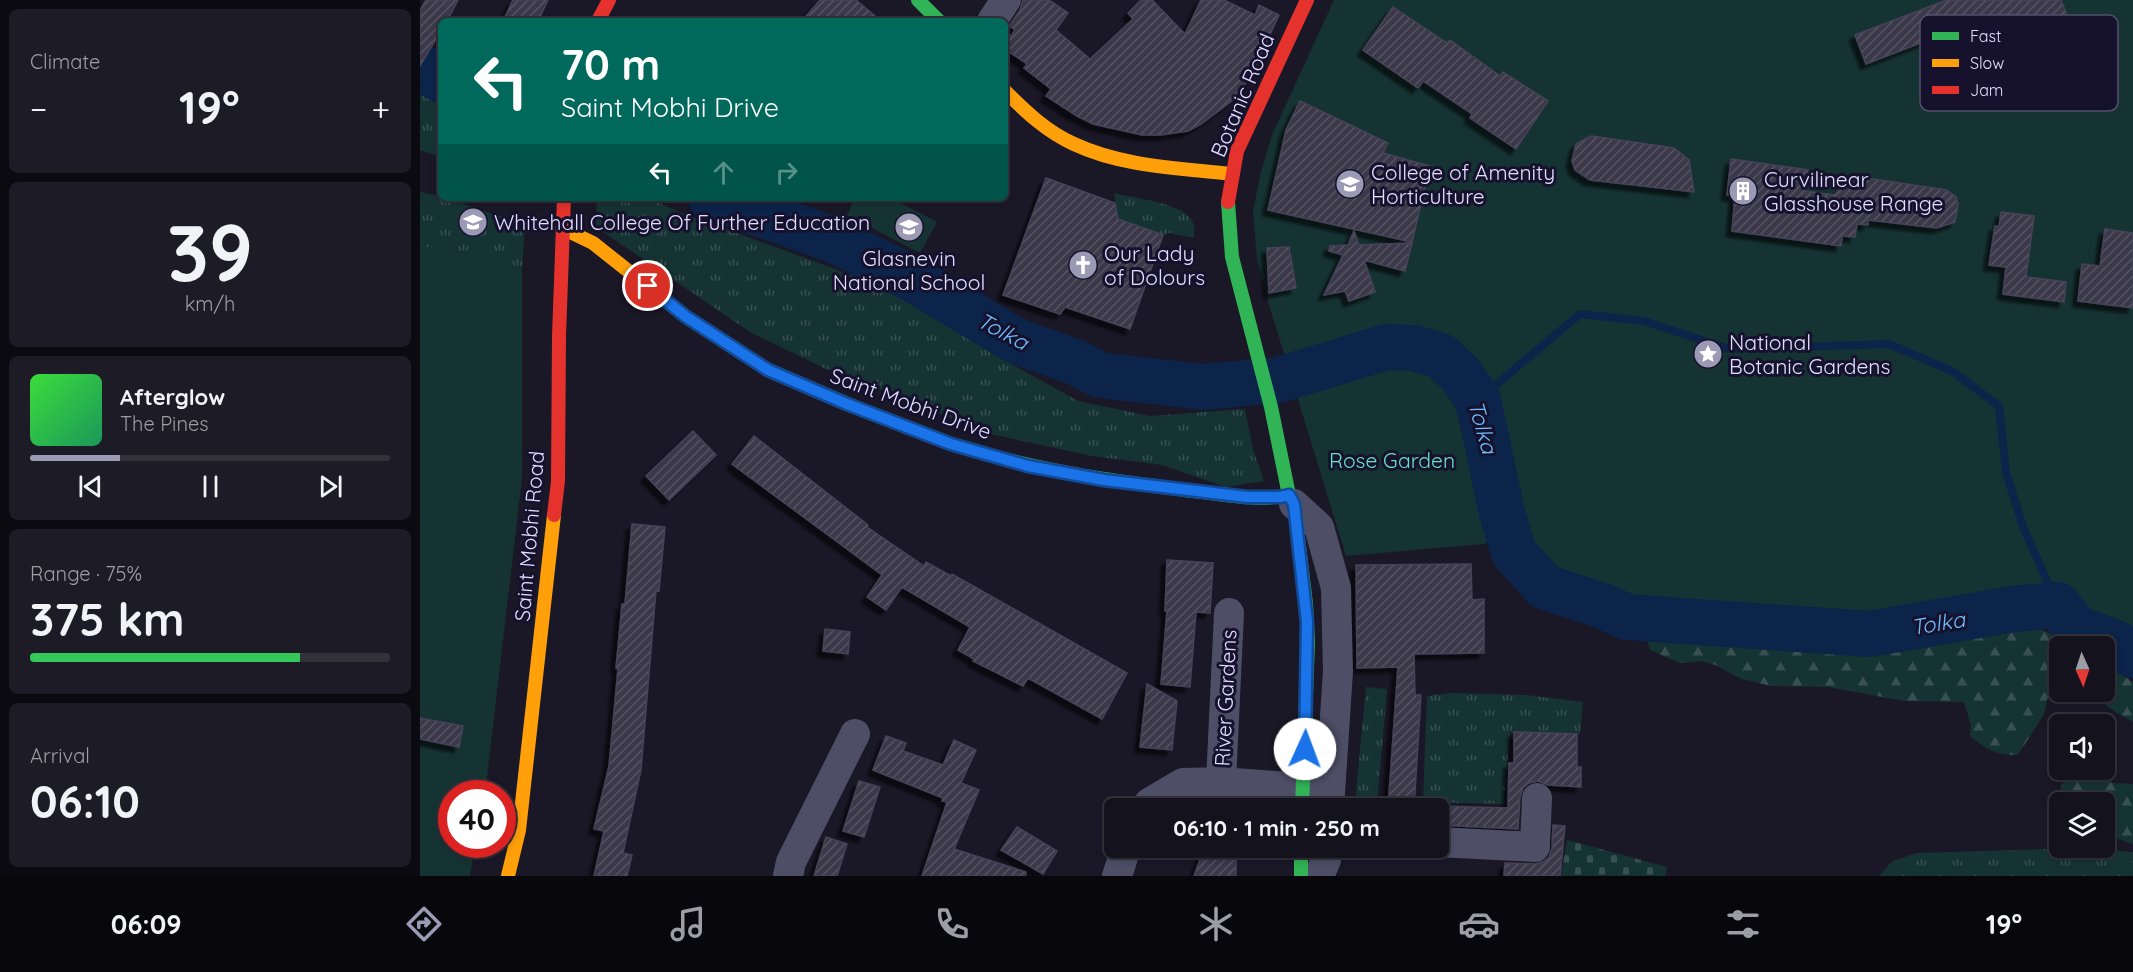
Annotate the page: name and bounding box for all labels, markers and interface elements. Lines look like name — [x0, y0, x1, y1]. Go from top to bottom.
legend — [1920, 15, 2118, 111]
text: Fast — [1970, 26, 2001, 46]
street label: Botanic Road — [1204, 29, 1280, 161]
text: 70 m — [561, 38, 660, 91]
icon: left — [462, 42, 540, 120]
text: Climate — [30, 49, 100, 74]
text: Slow — [1970, 53, 2004, 73]
text: 19° — [179, 79, 240, 135]
text: Jam — [1970, 80, 2003, 100]
text: − — [30, 88, 47, 129]
text: + — [371, 88, 390, 129]
text: Saint Mobhi Drive — [561, 90, 779, 124]
icon: left — [644, 156, 677, 189]
icon: ahead — [707, 156, 740, 189]
icon: right — [770, 156, 803, 189]
place label: College of Amenity Horticulture — [1371, 159, 1555, 209]
place label: Curvilinear Glasshouse Range — [1764, 166, 1943, 216]
school or university icon: College of Amenity Horticulture — [1334, 168, 1366, 200]
building icon: Curvilinear Glasshouse Range — [1727, 175, 1759, 207]
text: 39 — [167, 203, 253, 301]
school or university icon: Whitehall College Of Further Education — [457, 206, 489, 238]
place label: Whitehall College Of Further Education — [494, 209, 870, 235]
school or university icon: Glasnevin National School — [893, 211, 925, 243]
place label: Our Lady of Dolours — [1104, 240, 1205, 290]
place label: Glasnevin National School — [833, 245, 985, 295]
church icon: Our Lady of Dolours — [1067, 249, 1099, 281]
pin — [622, 260, 673, 311]
icon: arrive — [631, 269, 664, 302]
text: km/h — [185, 291, 235, 316]
water label: Tolka — [973, 306, 1035, 357]
place label: National Botanic Gardens — [1729, 329, 1890, 379]
place icon: National Botanic Gardens — [1692, 338, 1724, 370]
street label: Saint Mobhi Drive — [827, 362, 995, 444]
text: Afterglow — [120, 383, 225, 411]
water label: Tolka — [1462, 397, 1504, 458]
text: The Pines — [120, 411, 209, 436]
park label: Rose Garden — [1329, 447, 1455, 473]
street label: Saint Mobhi Road — [509, 450, 549, 622]
icon: previous — [74, 470, 107, 503]
icon: pause — [194, 470, 227, 503]
icon: next — [314, 470, 347, 503]
text: Range · 75% — [30, 561, 142, 586]
text: 375 km — [30, 591, 185, 647]
water label: Tolka — [1909, 605, 1969, 641]
street label: River Gardens — [1208, 629, 1242, 767]
north arrow — [2049, 636, 2115, 702]
map controls — [2049, 636, 2115, 858]
button: sound — [2049, 714, 2115, 780]
position arrow — [1273, 717, 1337, 781]
text: Arrival — [30, 743, 90, 768]
text: 06:10 — [30, 773, 140, 829]
speed limit sign: 40 — [438, 780, 516, 858]
button: layers — [2049, 792, 2115, 858]
text: 06:10 · 1 min · 250 m — [1173, 814, 1380, 842]
icon: directions — [403, 903, 445, 945]
icon: music — [667, 903, 709, 945]
icon: phone — [931, 903, 973, 945]
icon: climate — [1195, 903, 1237, 945]
icon: car — [1458, 903, 1500, 945]
icon: filters — [1722, 903, 1764, 945]
text: 06:09 — [111, 907, 182, 941]
text: 19° — [1986, 907, 2022, 941]

